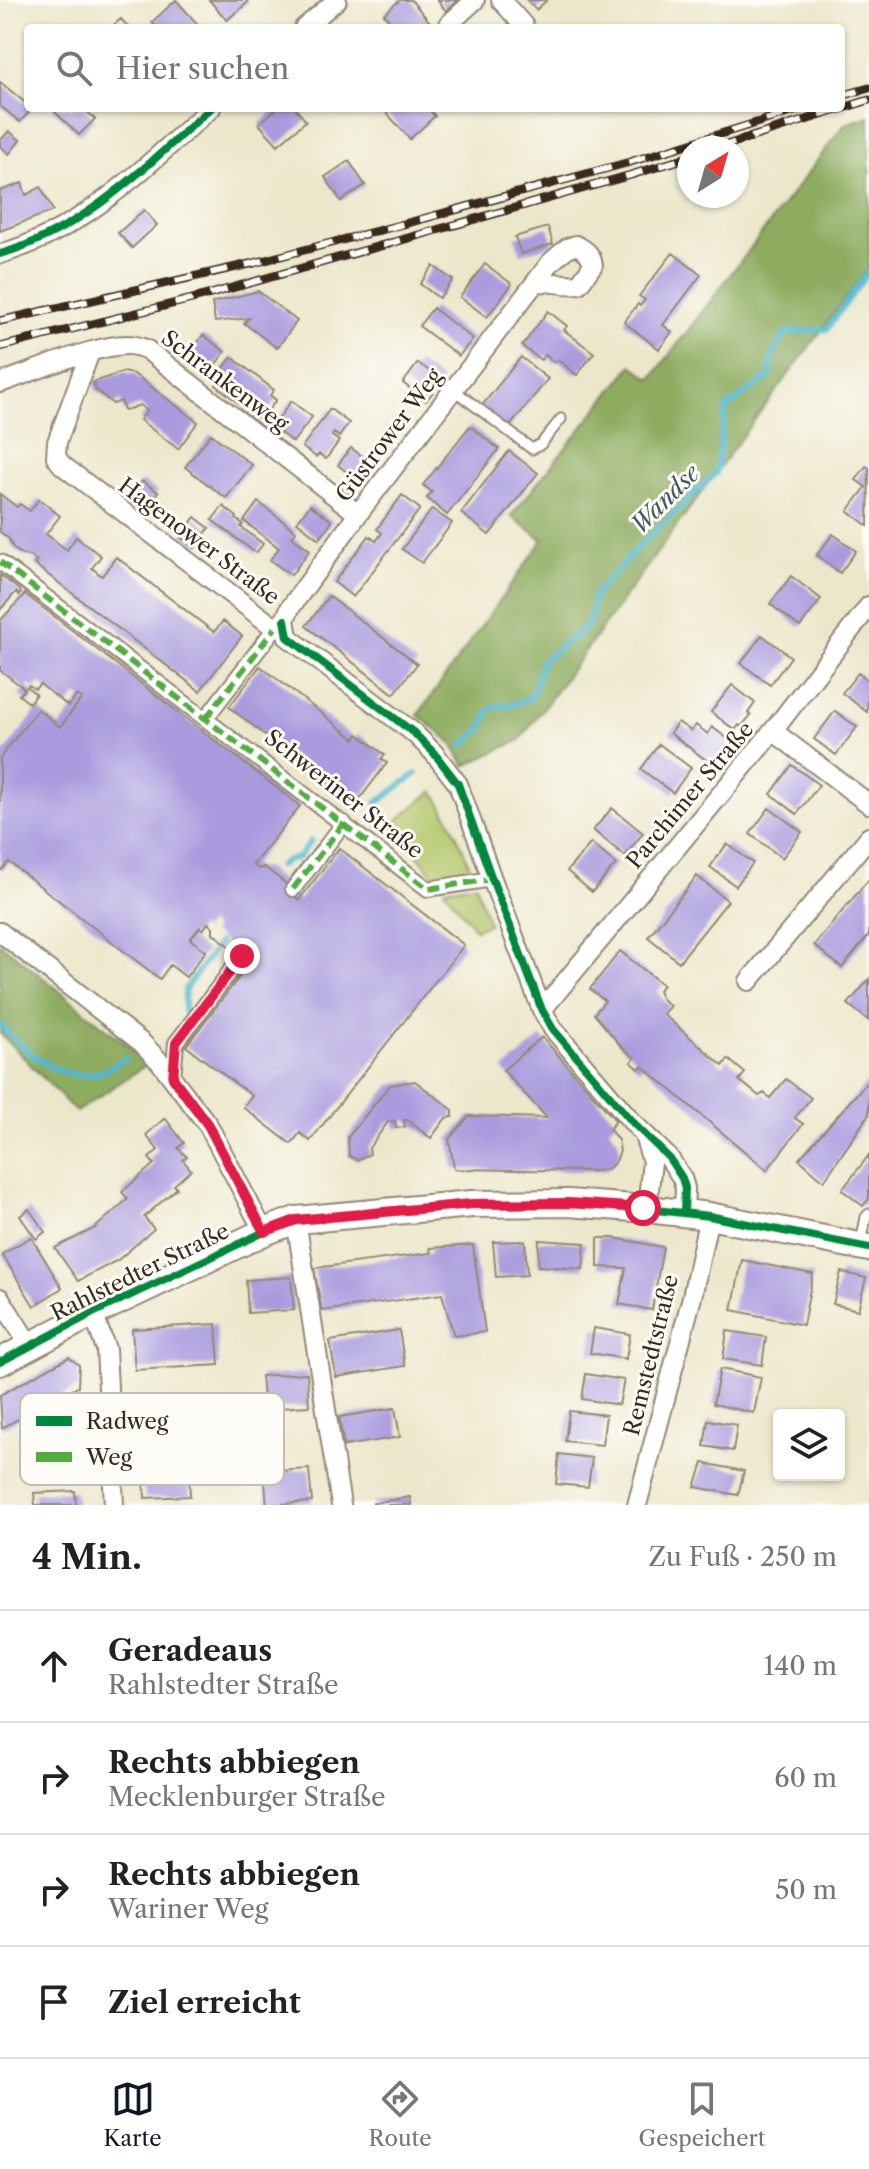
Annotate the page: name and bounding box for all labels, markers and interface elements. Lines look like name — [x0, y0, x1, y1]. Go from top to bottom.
search box — [24, 24, 845, 112]
icon: search — [52, 46, 96, 90]
text: Hier suchen — [116, 50, 289, 87]
north arrow — [677, 136, 749, 208]
street label: Schrankenweg — [156, 324, 294, 438]
street label: Güstrower Weg — [330, 363, 448, 507]
water label: Wandse — [625, 458, 706, 539]
street label: Hagenower Straße — [113, 472, 285, 610]
street label: Parchimer Straße — [621, 716, 759, 874]
street label: Schweriner Straße — [259, 724, 429, 864]
route end — [224, 938, 260, 974]
route start — [625, 1190, 661, 1226]
street label: Rahlstedter Straße — [46, 1217, 234, 1327]
street label: Remstedtstraße — [618, 1272, 684, 1438]
legend — [20, 1393, 284, 1485]
text: Radweg — [86, 1408, 169, 1435]
map controls — [773, 1409, 845, 1481]
button: layers — [773, 1409, 845, 1481]
text: Weg — [85, 1444, 133, 1471]
text: 4 Min. — [32, 1536, 142, 1578]
text: Zu Fuß · 250 m — [648, 1541, 837, 1573]
text: Geradeaus — [108, 1632, 272, 1669]
icon: ahead — [32, 1644, 76, 1688]
text: 140 m — [763, 1650, 837, 1682]
text: Rahlstedter Straße — [108, 1669, 339, 1701]
text: Rechts abbiegen — [108, 1744, 360, 1781]
icon: right — [32, 1756, 76, 1800]
text: 60 m — [774, 1762, 837, 1794]
text: Mecklenburger Straße — [108, 1781, 385, 1813]
text: Rechts abbiegen — [108, 1856, 360, 1893]
icon: right — [32, 1868, 76, 1912]
text: 50 m — [775, 1874, 837, 1906]
text: Wariner Weg — [108, 1893, 269, 1925]
icon: arrive — [32, 1980, 76, 2024]
text: Ziel erreicht — [108, 1984, 301, 2021]
tab: Karte — [103, 2077, 162, 2152]
tab: Route — [369, 2077, 432, 2152]
tab: Gespeichert — [639, 2077, 766, 2152]

